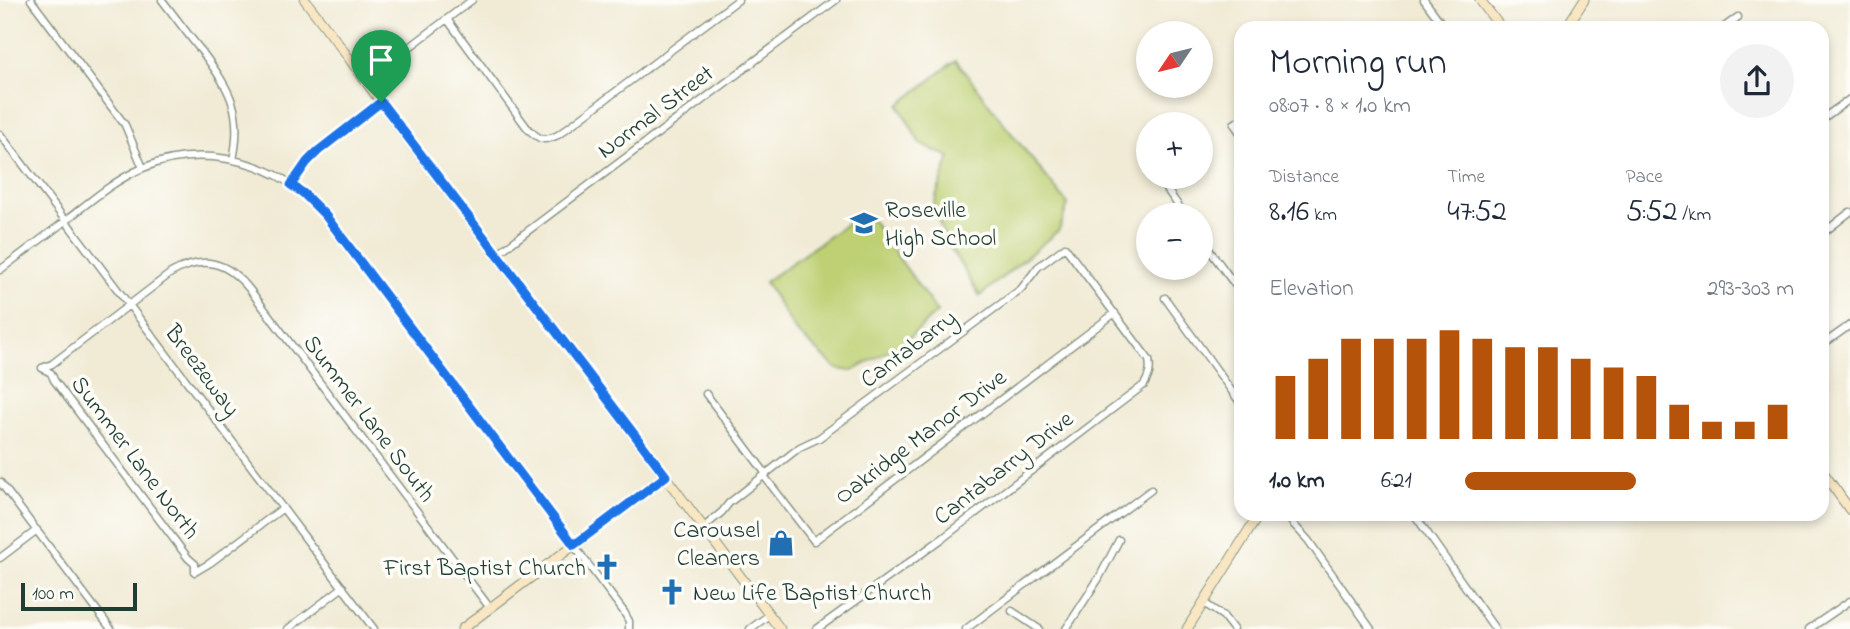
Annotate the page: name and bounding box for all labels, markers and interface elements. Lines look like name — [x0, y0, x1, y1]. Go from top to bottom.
north arrow — [1136, 21, 1213, 98]
map controls — [1136, 21, 1213, 280]
pin — [351, 30, 411, 102]
text: Morning run — [1269, 36, 1447, 92]
icon: arrive — [362, 41, 400, 79]
button: share — [1720, 44, 1794, 118]
street label: Normal Street — [591, 57, 722, 169]
text: 08:07 · 8 × 1.0 km — [1269, 90, 1411, 123]
button: + — [1136, 112, 1213, 189]
text: Distance — [1269, 164, 1339, 191]
text: Time — [1447, 164, 1485, 191]
text: Pace — [1626, 164, 1663, 191]
text: 8.16 — [1269, 191, 1309, 235]
text: 47:52 — [1447, 191, 1507, 235]
text: 5:52 — [1626, 191, 1677, 235]
place label: Roseville High School — [885, 194, 996, 257]
text: km — [1309, 202, 1337, 229]
text: /km — [1677, 202, 1711, 229]
button: − — [1136, 203, 1213, 280]
school or university icon: Roseville High School — [849, 208, 879, 238]
text: Elevation — [1269, 273, 1354, 306]
text: 293–303 m — [1707, 273, 1794, 306]
street label: Cantabarry — [854, 302, 966, 399]
street label: Breezeway — [153, 317, 247, 426]
street label: Summer Lane South — [293, 328, 443, 511]
street label: Oakridge Manor Drive — [828, 361, 1015, 514]
street label: Summer Lane North — [61, 370, 207, 548]
street label: Cantabarry Drive — [927, 403, 1083, 536]
text: 1.0 km — [1269, 465, 1325, 498]
text: 6:21 — [1381, 465, 1412, 498]
place label: Carousel Cleaners — [673, 514, 760, 577]
shop icon: Carousel Cleaners — [766, 528, 796, 558]
place label: First Baptist Church — [383, 552, 586, 587]
church icon: First Baptist Church — [592, 552, 622, 582]
church icon: New Life Baptist Church — [657, 577, 687, 607]
place label: New Life Baptist Church — [693, 577, 931, 612]
scale bar — [21, 580, 136, 612]
text: 100 m — [32, 581, 74, 608]

